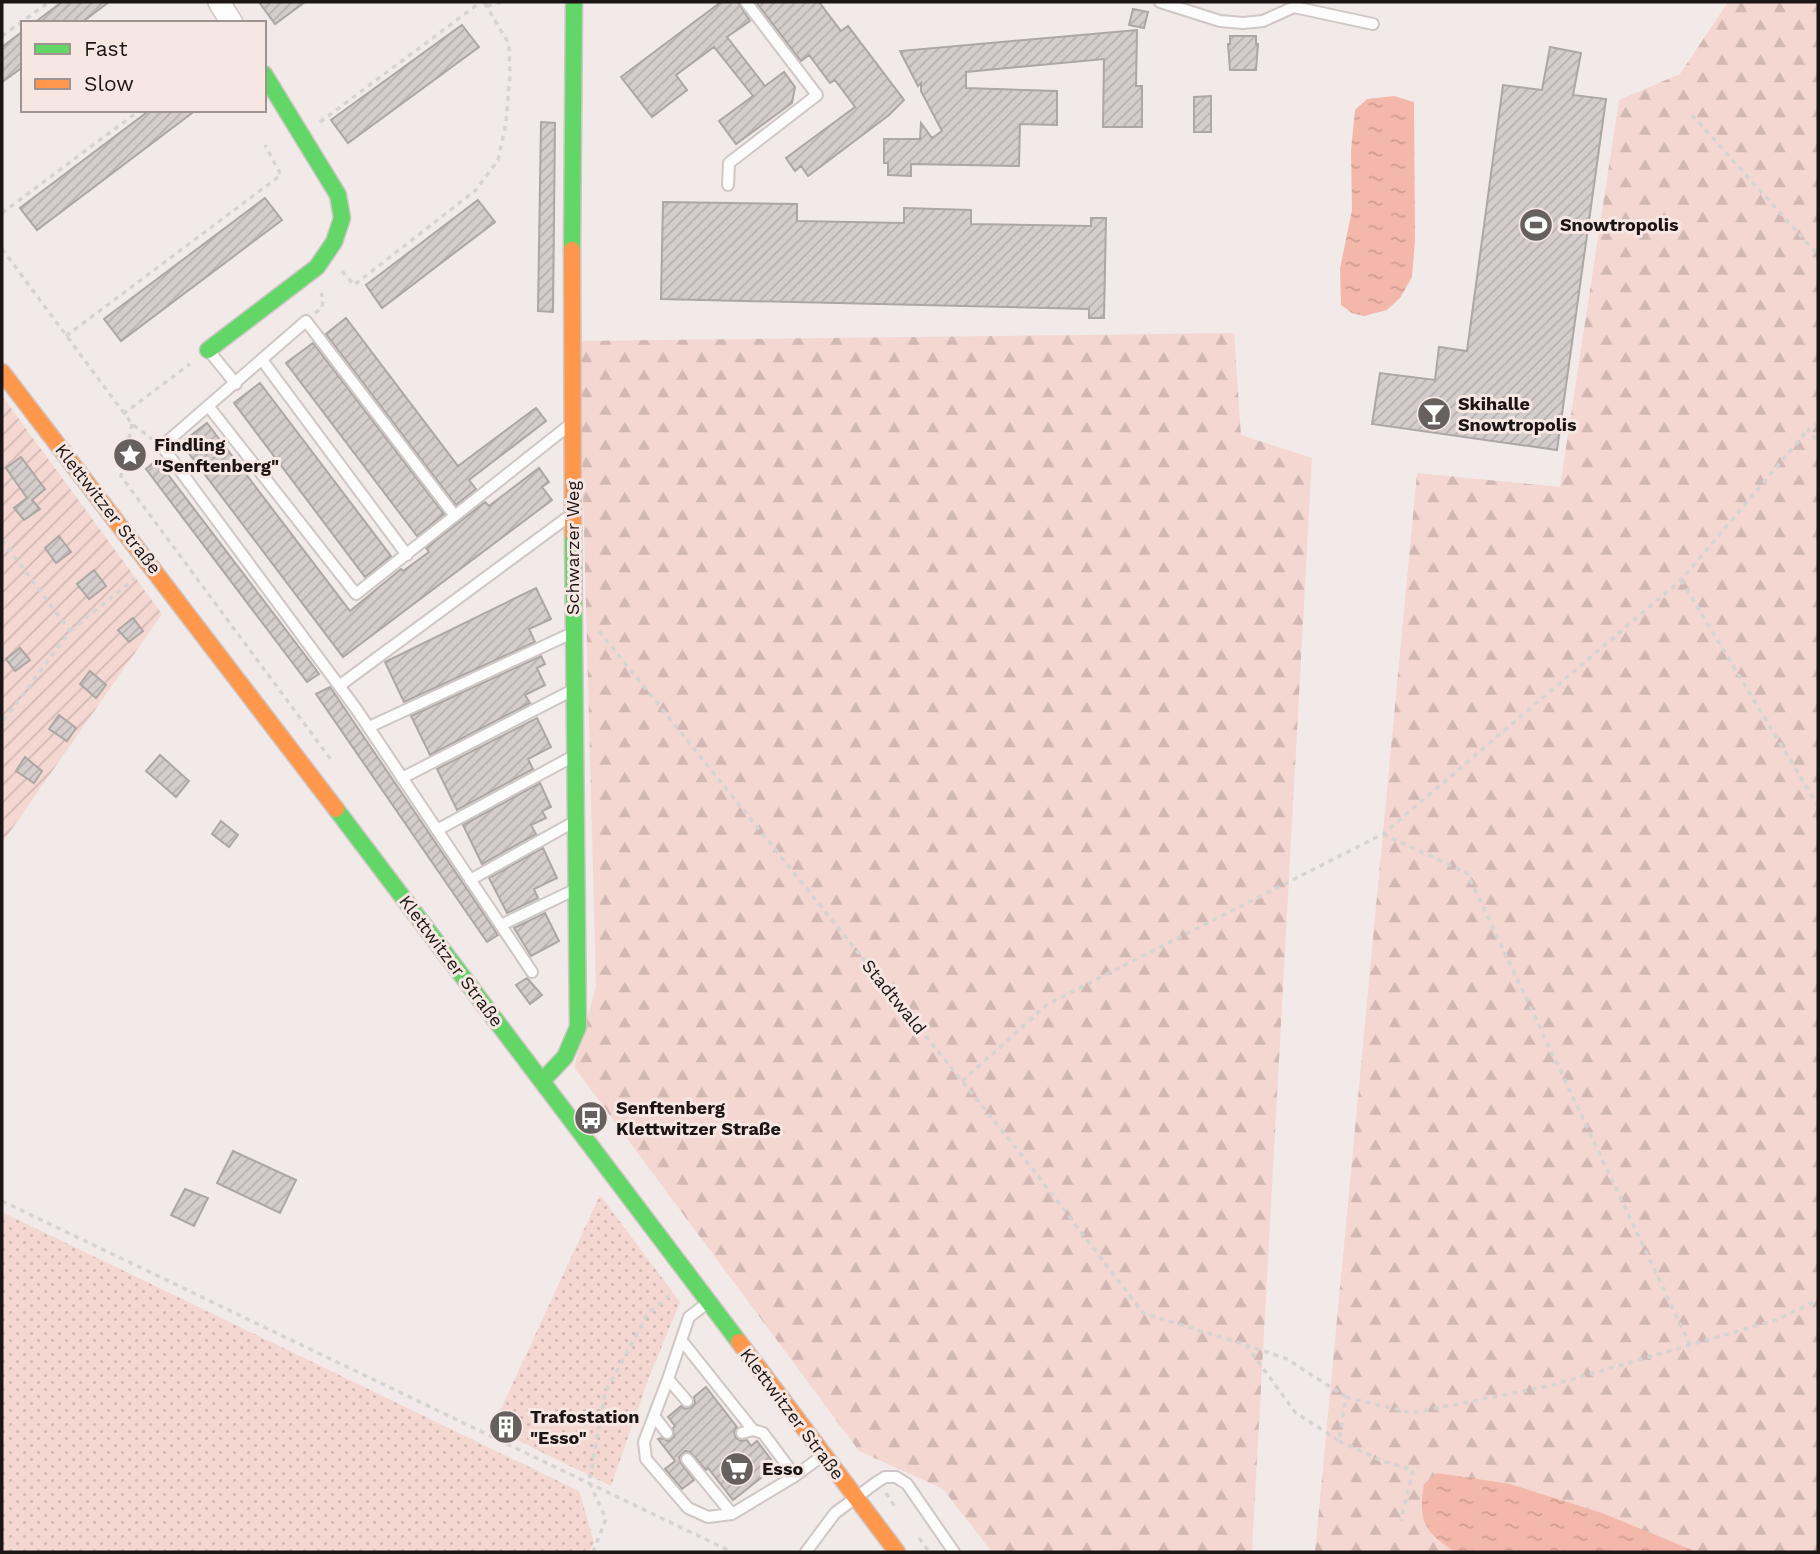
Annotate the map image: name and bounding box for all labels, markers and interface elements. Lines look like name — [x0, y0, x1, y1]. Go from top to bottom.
legend — [21, 21, 266, 112]
text: Fast — [84, 36, 128, 61]
text: Slow — [84, 71, 134, 96]
sports icon: Snowtropolis — [1517, 206, 1555, 244]
place label: Snowtropolis — [1560, 214, 1679, 235]
place label: Skihalle Snowtropolis — [1458, 393, 1577, 435]
bar icon: Skihalle Snowtropolis — [1415, 395, 1453, 433]
place label: Findling "Senftenberg" — [154, 434, 279, 476]
place icon: Findling "Senftenberg" — [111, 436, 149, 474]
street label: Klettwitzer Straße — [51, 439, 166, 578]
street label: Schwarzer Weg — [562, 481, 583, 615]
street label: Klettwitzer Straße — [395, 891, 508, 1031]
street label: Stadtwald — [858, 955, 931, 1038]
place label: Senftenberg Klettwitzer Straße — [616, 1097, 781, 1139]
bus stop icon: Senftenberg Klettwitzer Straße — [572, 1099, 610, 1137]
street label: Klettwitzer Straße — [736, 1344, 849, 1484]
place label: Trafostation "Esso" — [530, 1406, 640, 1448]
building icon: Trafostation "Esso" — [487, 1408, 525, 1446]
supermarket icon: Esso — [718, 1450, 756, 1488]
place label: Esso — [762, 1458, 803, 1479]

